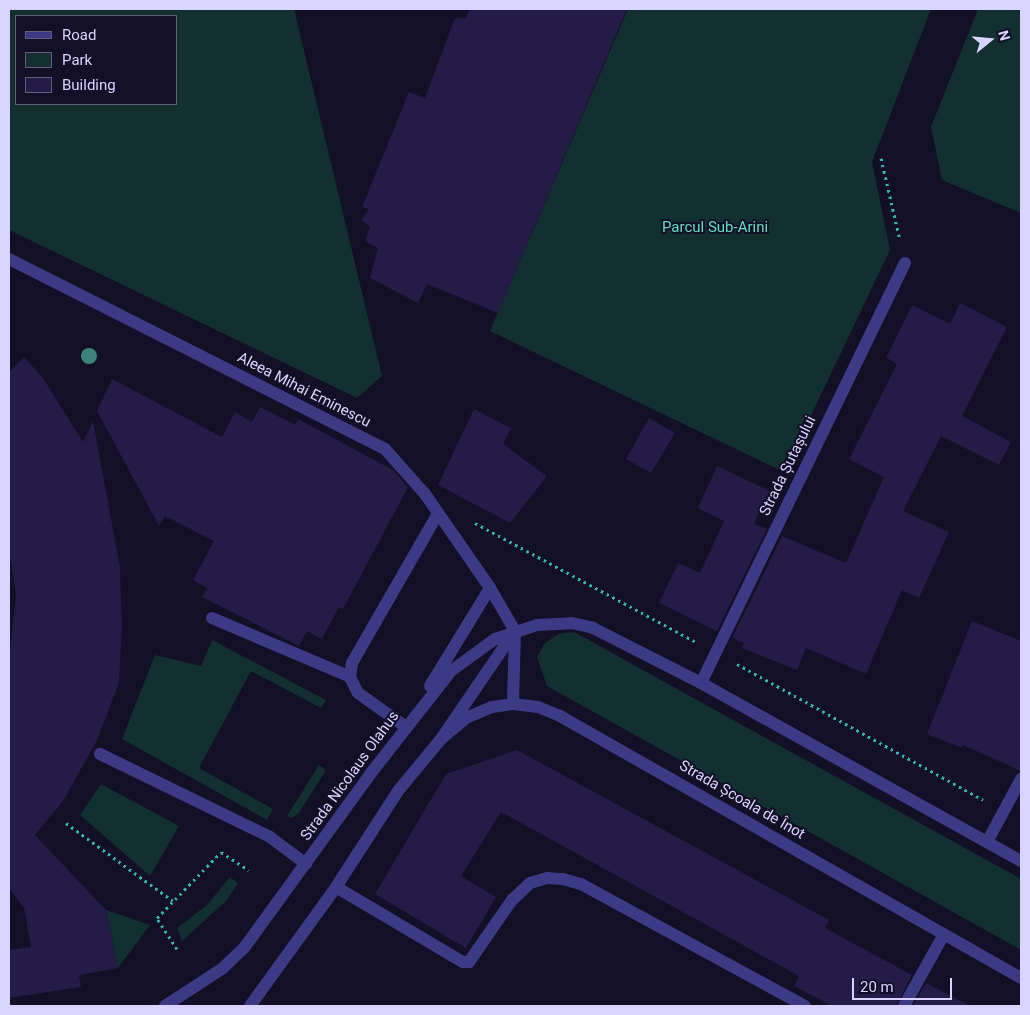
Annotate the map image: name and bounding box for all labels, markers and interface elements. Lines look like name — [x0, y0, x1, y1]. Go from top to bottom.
legend — [15, 15, 178, 105]
north arrow — [965, 15, 1015, 65]
text: Road — [62, 26, 96, 44]
text: N — [995, 29, 1013, 43]
text: Park — [62, 51, 92, 69]
text: Building — [62, 76, 116, 94]
park label: Parcul Sub-Arini — [662, 219, 768, 237]
street label: Aleea Mihai Eminescu — [234, 349, 374, 431]
street label: Strada Șutașului — [756, 413, 820, 519]
street label: Strada Nicolaus Olahus — [297, 708, 403, 844]
street label: Strada Școala de Înot — [676, 757, 808, 843]
scale bar — [855, 968, 955, 1000]
text: 20 m — [860, 978, 894, 996]

